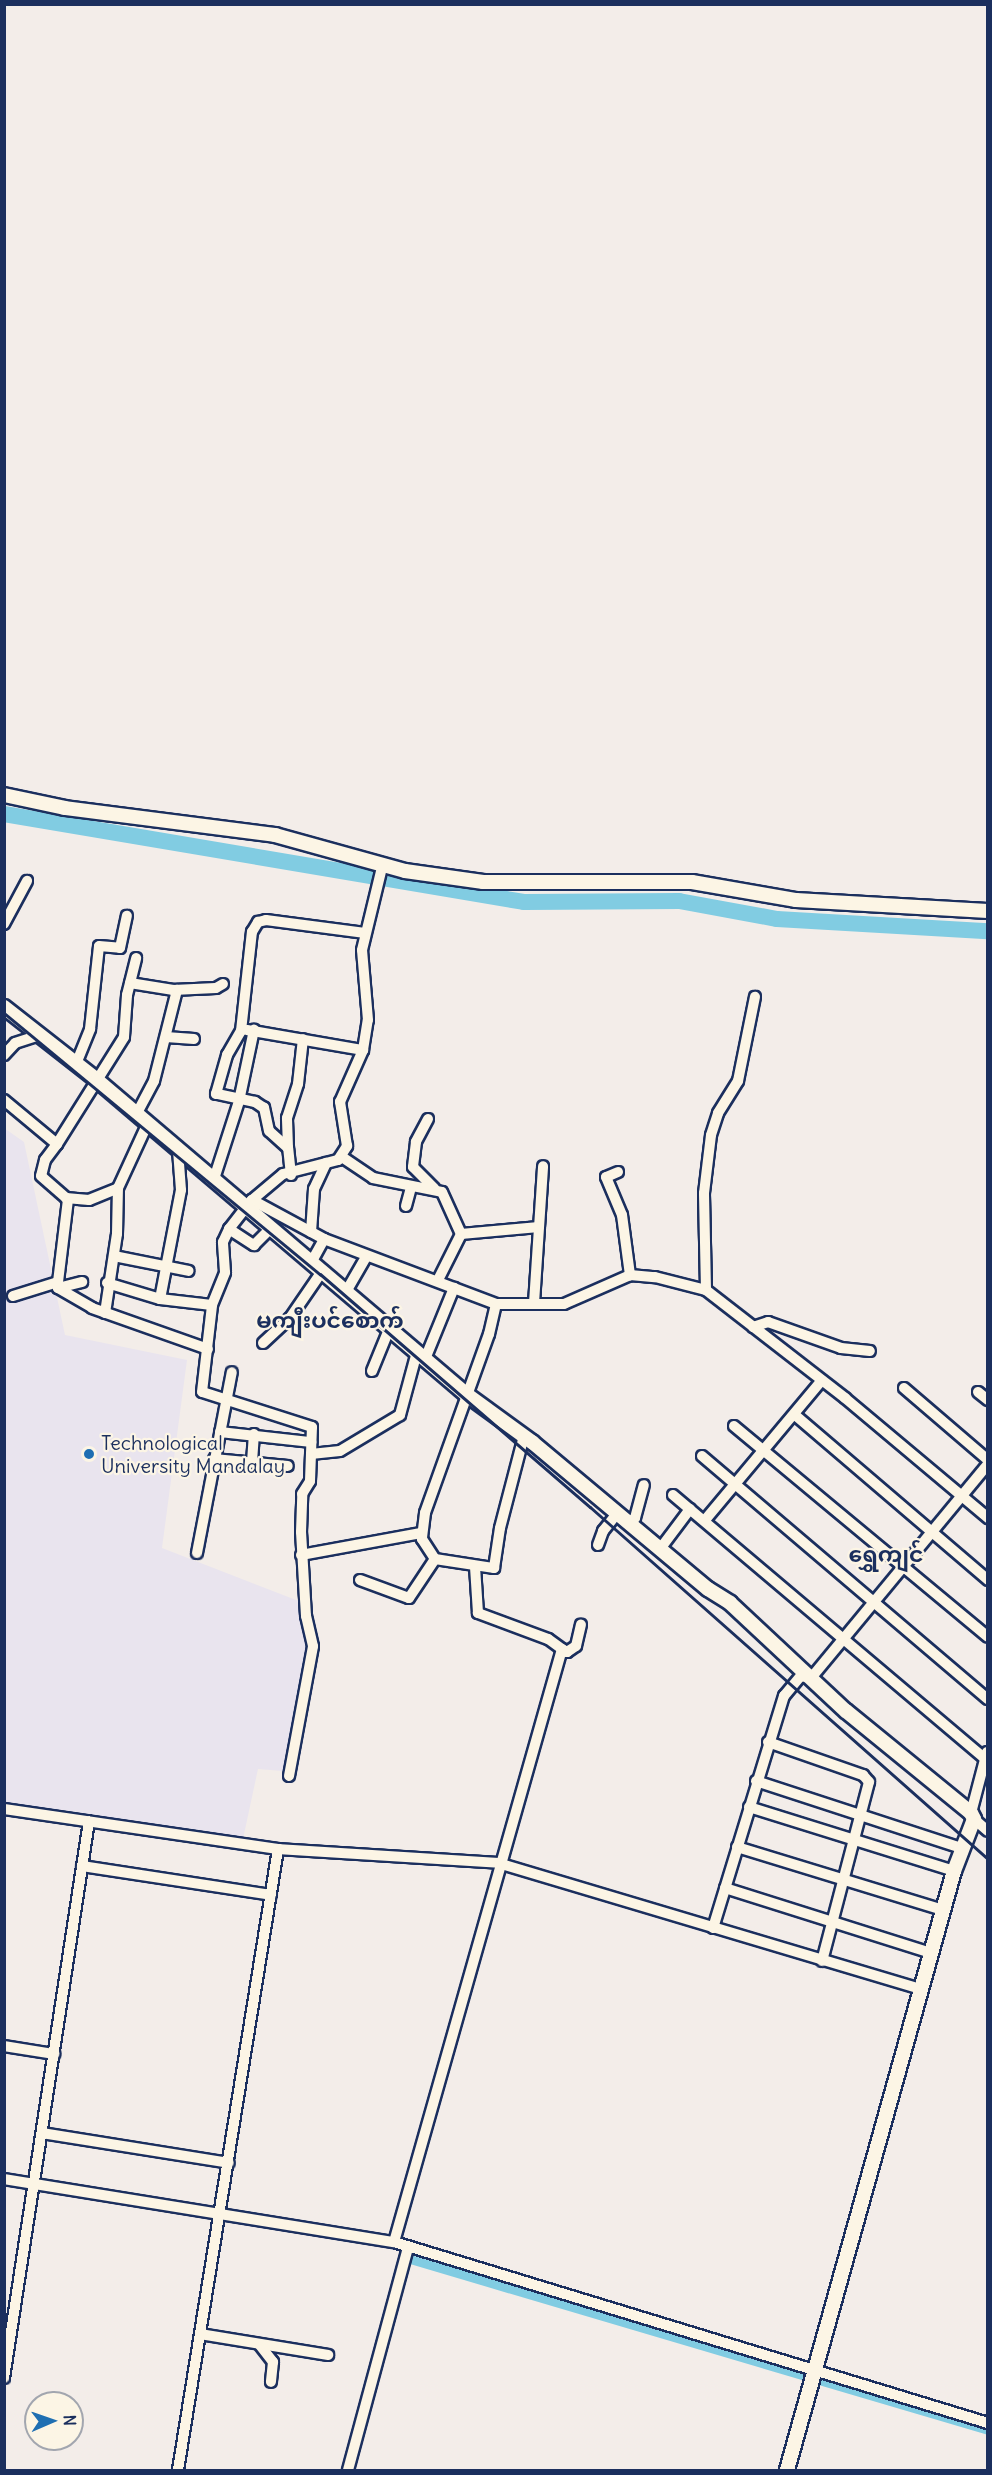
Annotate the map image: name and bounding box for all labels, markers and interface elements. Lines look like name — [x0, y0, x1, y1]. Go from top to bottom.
district label: မကျီးပင်စောက် — [256, 1308, 404, 1334]
place label: Technological University Mandalay — [101, 1430, 285, 1477]
marker: Technological University Mandalay — [82, 1447, 96, 1461]
district label: ရွှေကျင် — [848, 1542, 924, 1568]
north arrow — [24, 2391, 84, 2451]
text: N — [60, 2415, 80, 2426]

